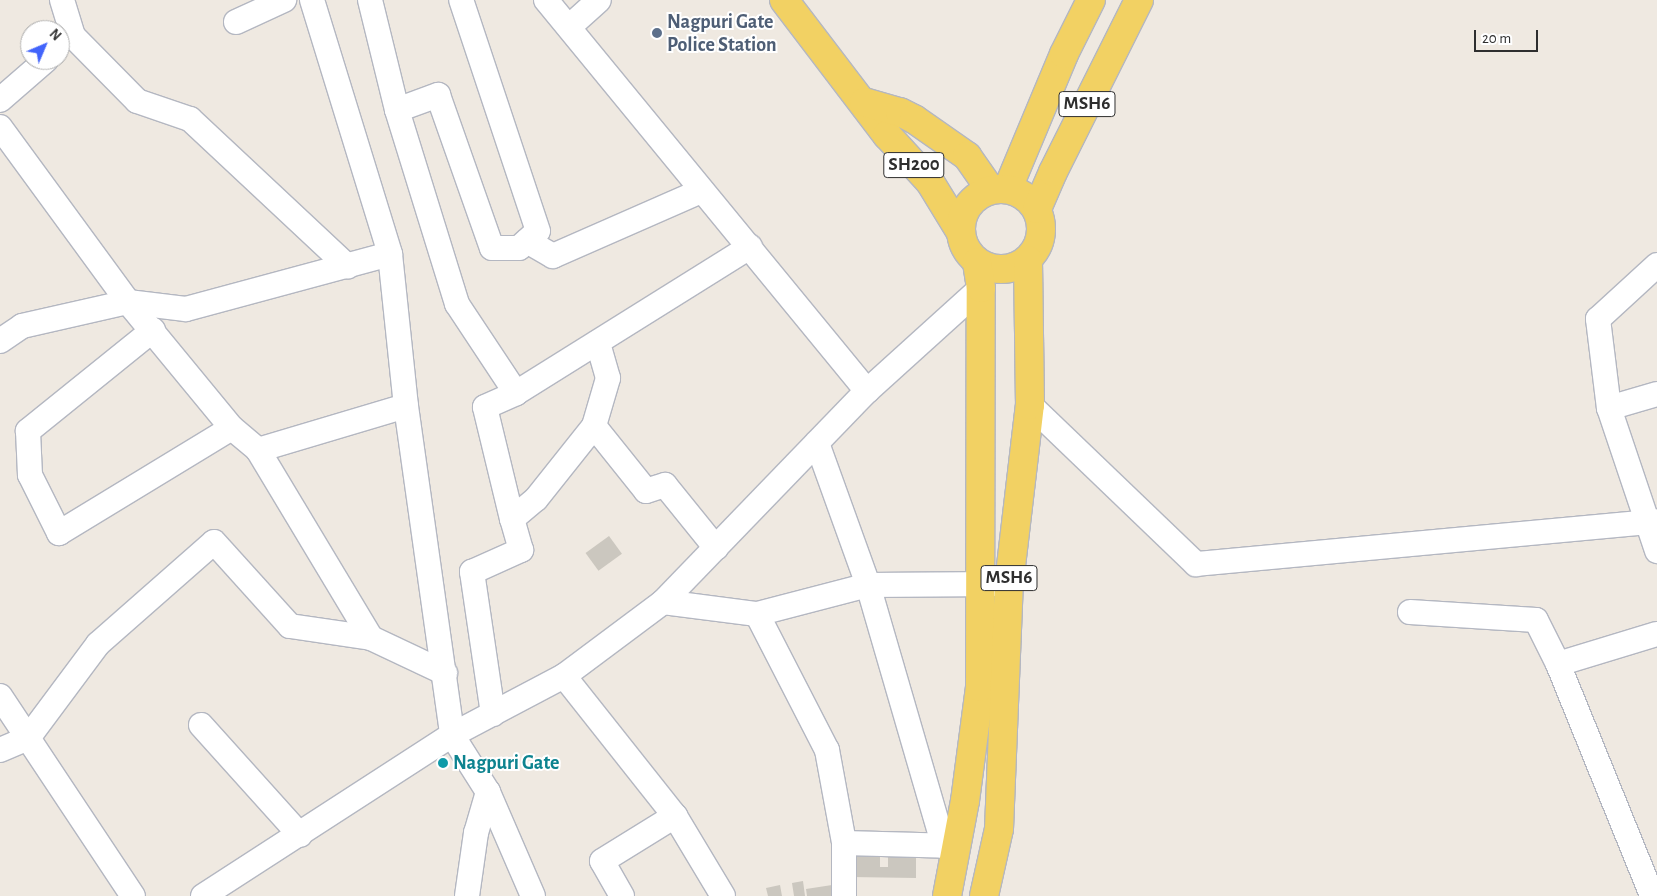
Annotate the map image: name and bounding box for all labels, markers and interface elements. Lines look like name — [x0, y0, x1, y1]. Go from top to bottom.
place label: Nagpuri Gate Police Station — [667, 10, 777, 57]
north arrow — [20, 20, 70, 70]
scale bar — [1477, 20, 1541, 52]
text: N — [47, 27, 63, 43]
marker: Nagpuri Gate Police Station — [651, 27, 663, 39]
text: 20 m — [1482, 31, 1511, 46]
road number: MSH6 — [1058, 88, 1116, 120]
road number: SH200 — [883, 148, 945, 182]
road number: MSH6 — [980, 562, 1038, 594]
place label: Nagpuri Gate — [453, 751, 560, 775]
marker: Nagpuri Gate — [437, 757, 449, 769]

